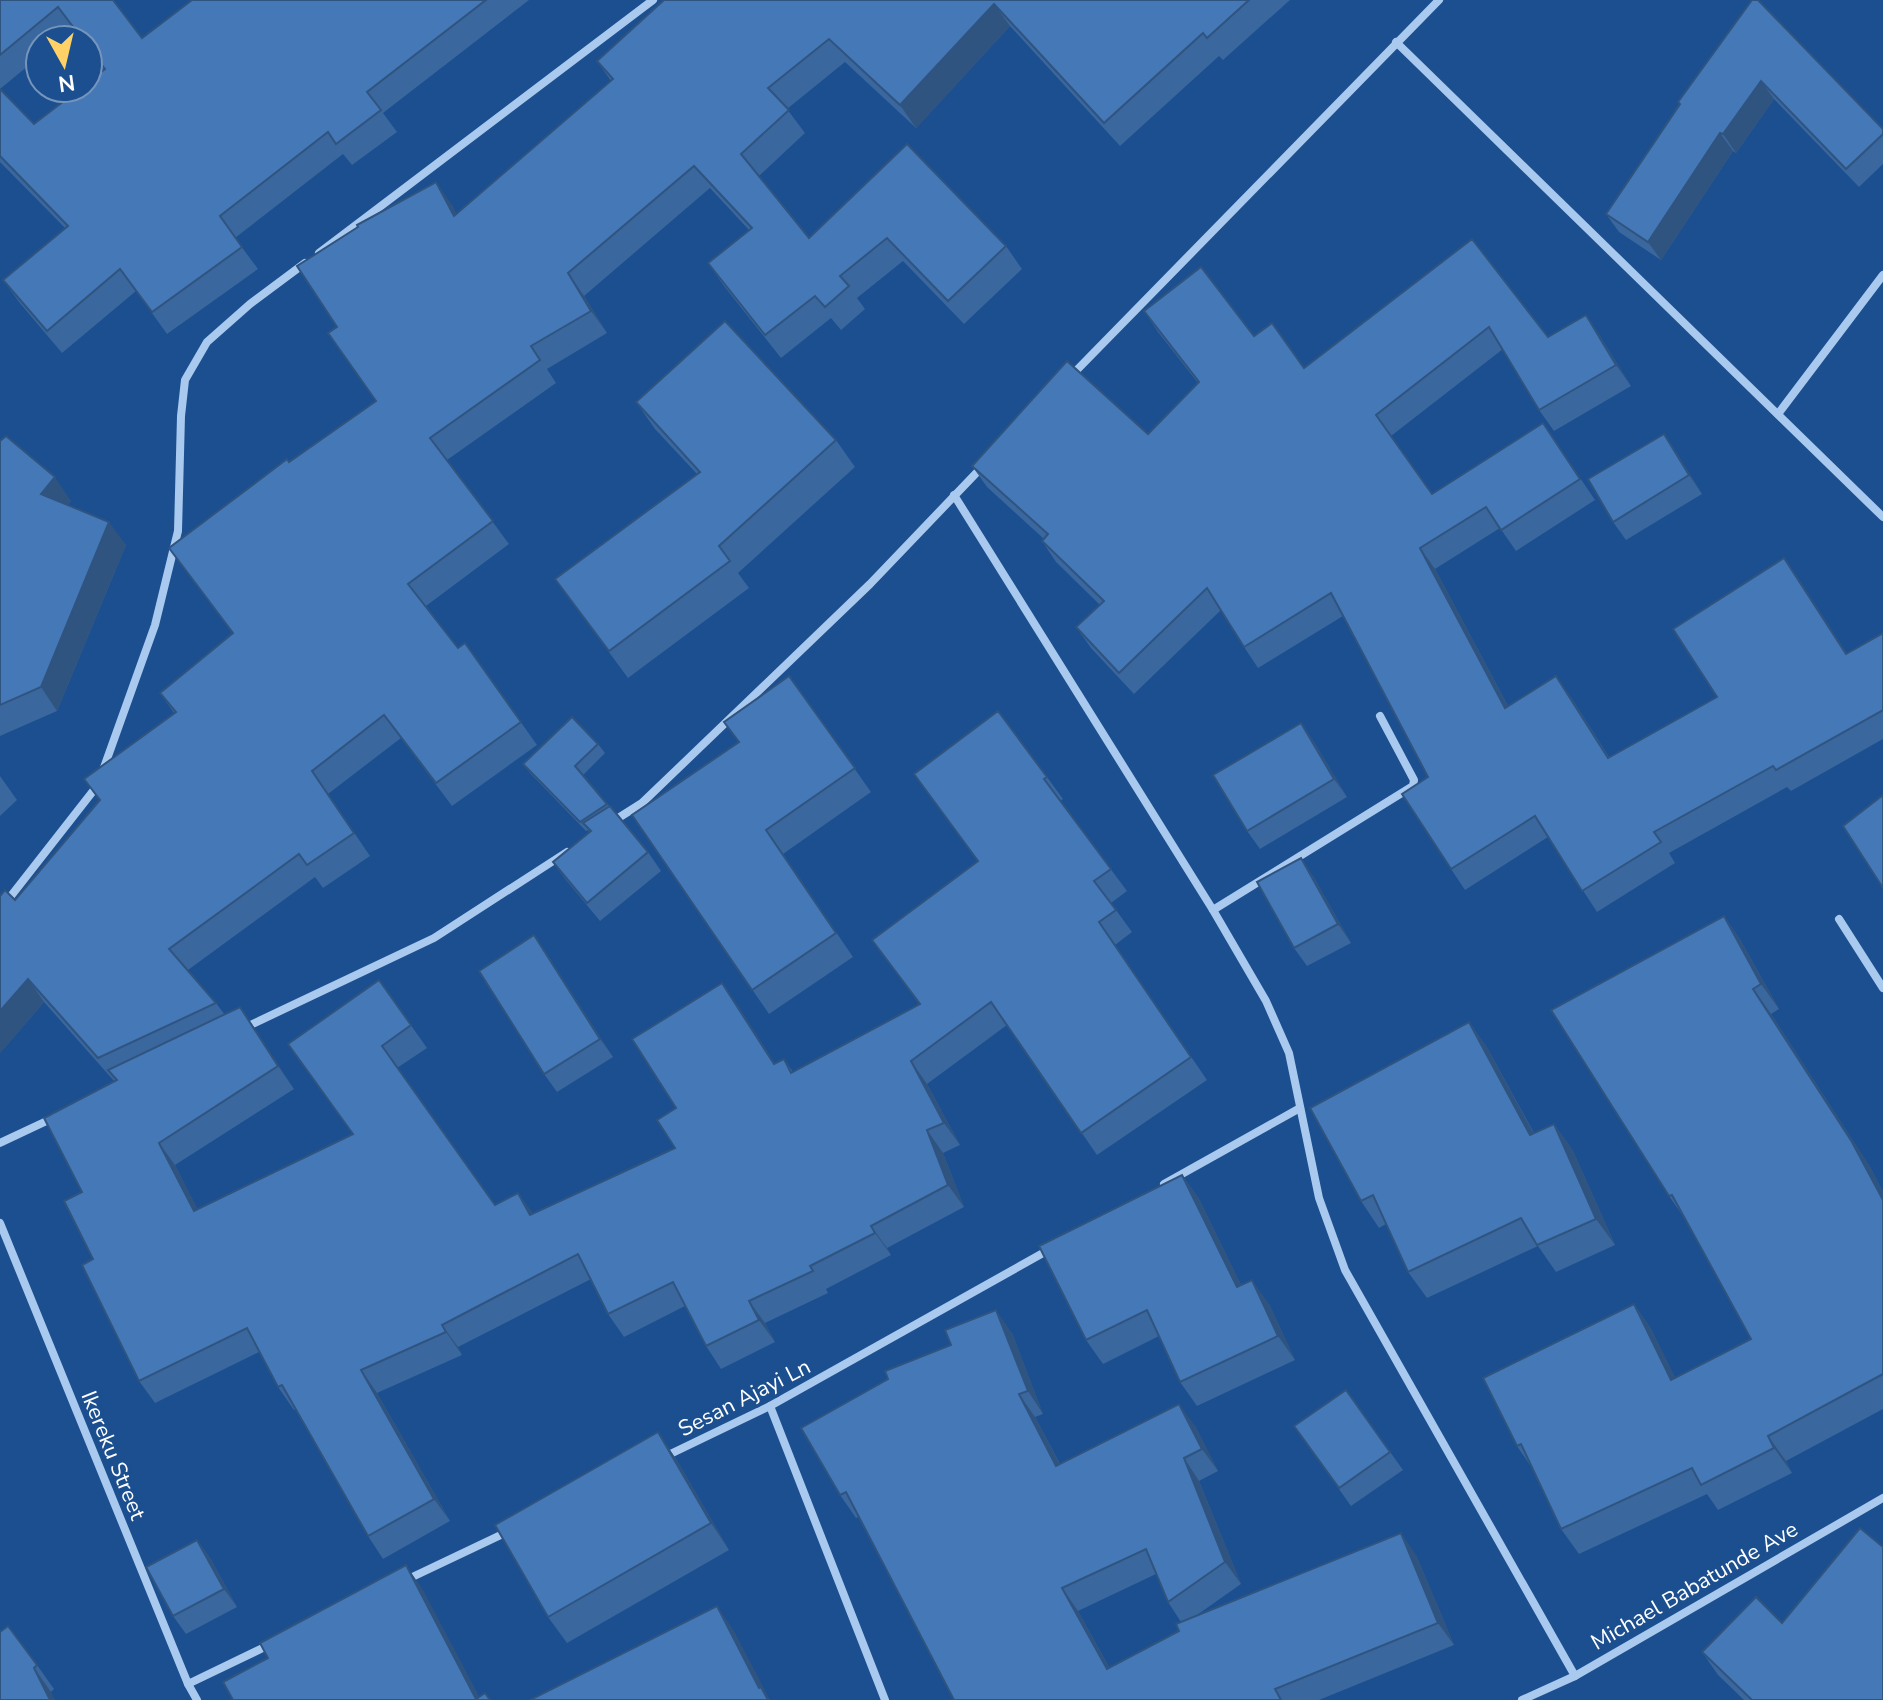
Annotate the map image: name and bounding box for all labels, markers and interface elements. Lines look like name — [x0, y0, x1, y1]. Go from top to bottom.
north arrow — [24, 24, 104, 104]
text: N — [56, 67, 77, 99]
street label: Sesan Ajayi Ln — [673, 1352, 816, 1444]
street label: Ikereku Street — [74, 1386, 153, 1525]
street label: Michael Babatunde Ave — [1586, 1514, 1803, 1657]

